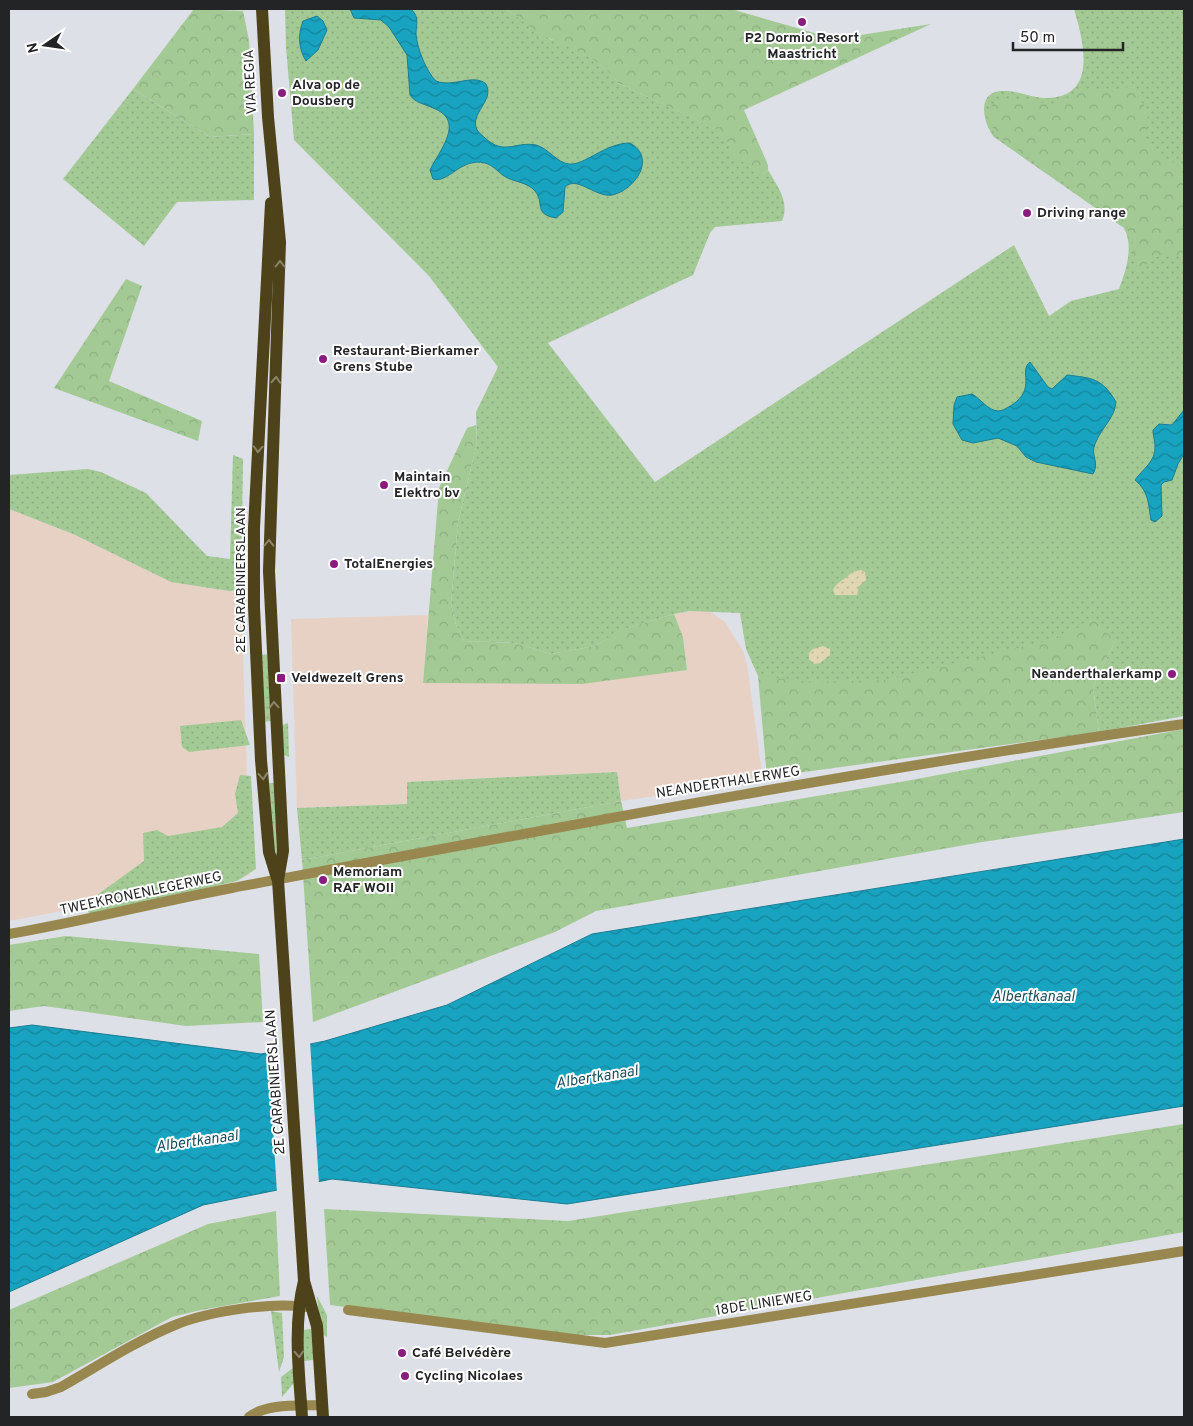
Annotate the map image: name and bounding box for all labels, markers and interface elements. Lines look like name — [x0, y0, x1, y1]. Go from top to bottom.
marker: P2 Dormio Resort Maastricht — [796, 16, 808, 28]
north arrow — [20, 20, 70, 70]
scale bar — [1013, 20, 1123, 52]
text: 50 m — [1020, 29, 1055, 48]
place label: P2 Dormio Resort Maastricht — [745, 30, 859, 63]
text: N — [24, 41, 43, 54]
street label: VIA REGIA — [241, 49, 261, 115]
place label: Alva op de Dousberg — [292, 77, 360, 110]
marker: Alva op de Dousberg — [276, 87, 288, 99]
place label: Driving range — [1037, 205, 1126, 222]
marker: Driving range — [1021, 207, 1033, 219]
one-way arrow — [275, 260, 285, 268]
place label: Restaurant-Bierkamer Grens Stube — [333, 343, 479, 376]
marker: Restaurant-Bierkamer Grens Stube — [317, 353, 329, 365]
one-way arrow — [271, 376, 282, 384]
one-way arrow — [253, 445, 264, 453]
place label: Maintain Elektro bv — [394, 469, 460, 502]
marker: Maintain Elektro bv — [378, 479, 390, 491]
street label: 2E CARABINIERSLAAN — [233, 507, 250, 653]
one-way arrow — [264, 538, 274, 546]
place label: TotalEnergies — [344, 556, 433, 573]
marker: TotalEnergies — [328, 558, 340, 570]
place label: Neanderthalerkamp — [1031, 666, 1162, 683]
marker: Neanderthalerkamp — [1166, 668, 1178, 680]
place label: Veldwezelt Grens — [291, 670, 404, 687]
marker: Veldwezelt Grens — [275, 672, 287, 684]
one-way arrow — [269, 701, 280, 709]
street label: NEANDERTHALERWEG — [655, 763, 801, 803]
one-way arrow — [257, 773, 268, 781]
place label: Memoriam RAF WOII — [333, 864, 402, 897]
street label: TWEEKRONENLEGERWEG — [58, 869, 224, 919]
marker: Memoriam RAF WOII — [317, 874, 329, 886]
water label: Albertkanaal — [992, 988, 1076, 1007]
street label: 2E CARABINIERSLAAN — [262, 1009, 290, 1155]
water label: Albertkanaal — [555, 1062, 641, 1094]
water label: Albertkanaal — [155, 1127, 241, 1157]
street label: 18DE LINIEWEG — [714, 1288, 814, 1320]
place label: Café Belvédère — [412, 1345, 511, 1362]
marker: Café Belvédère — [396, 1347, 408, 1359]
one-way arrow — [293, 1351, 304, 1359]
place label: Cycling Nicolaes — [415, 1368, 523, 1385]
marker: Cycling Nicolaes — [399, 1370, 411, 1382]

